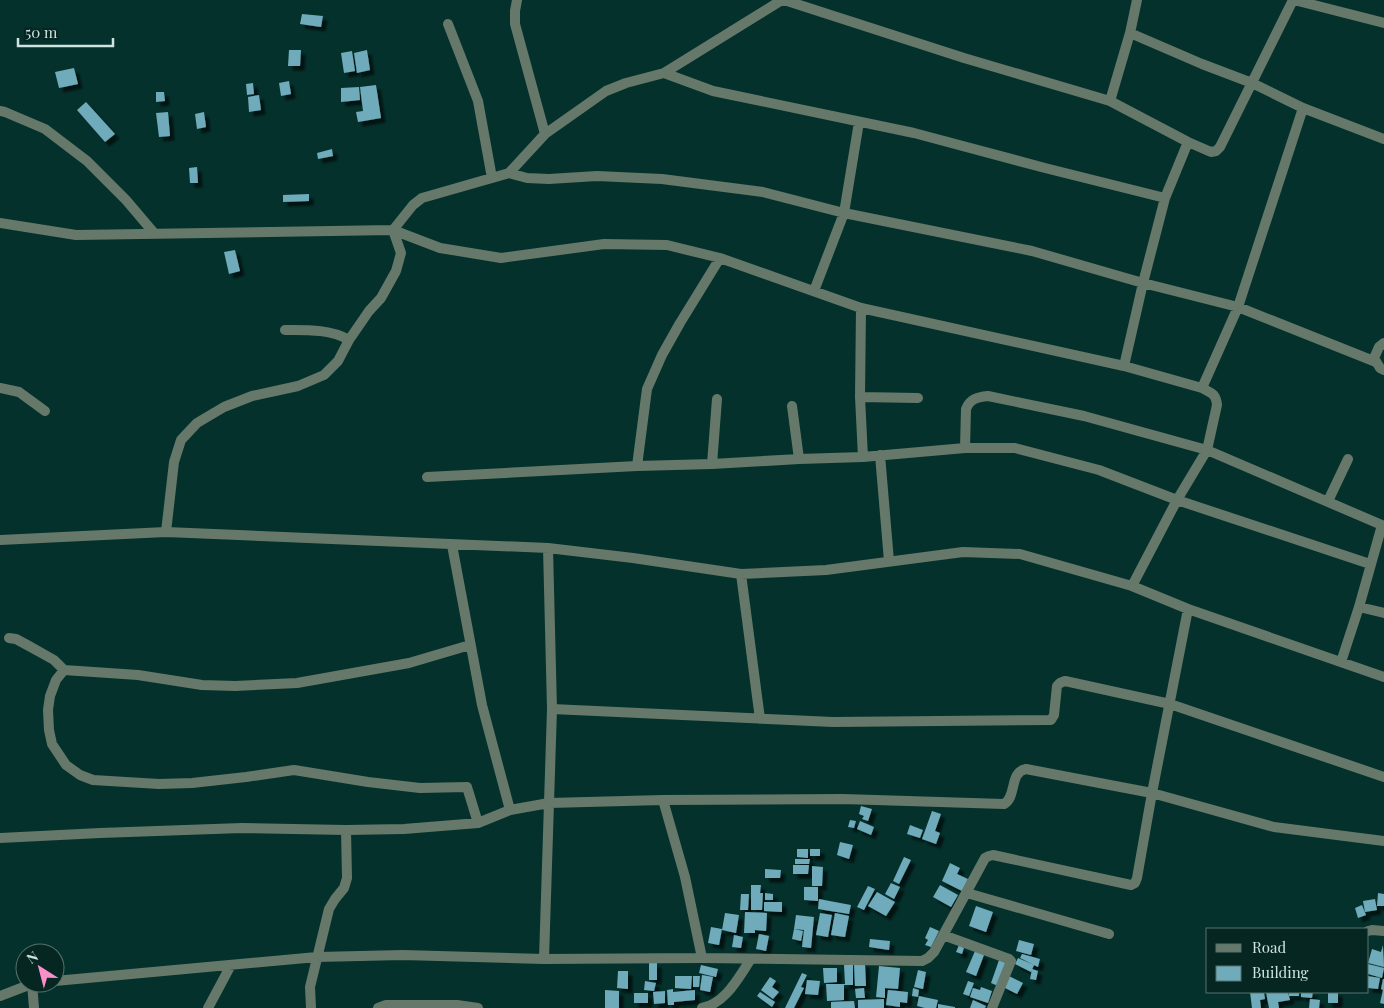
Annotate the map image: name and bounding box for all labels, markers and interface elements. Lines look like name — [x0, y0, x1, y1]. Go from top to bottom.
scale bar — [18, 15, 112, 47]
text: 50 m — [25, 22, 58, 42]
legend — [1206, 928, 1369, 993]
text: Road — [1252, 937, 1286, 957]
north arrow — [15, 943, 65, 993]
text: N — [22, 946, 42, 968]
text: Building — [1252, 962, 1309, 982]

